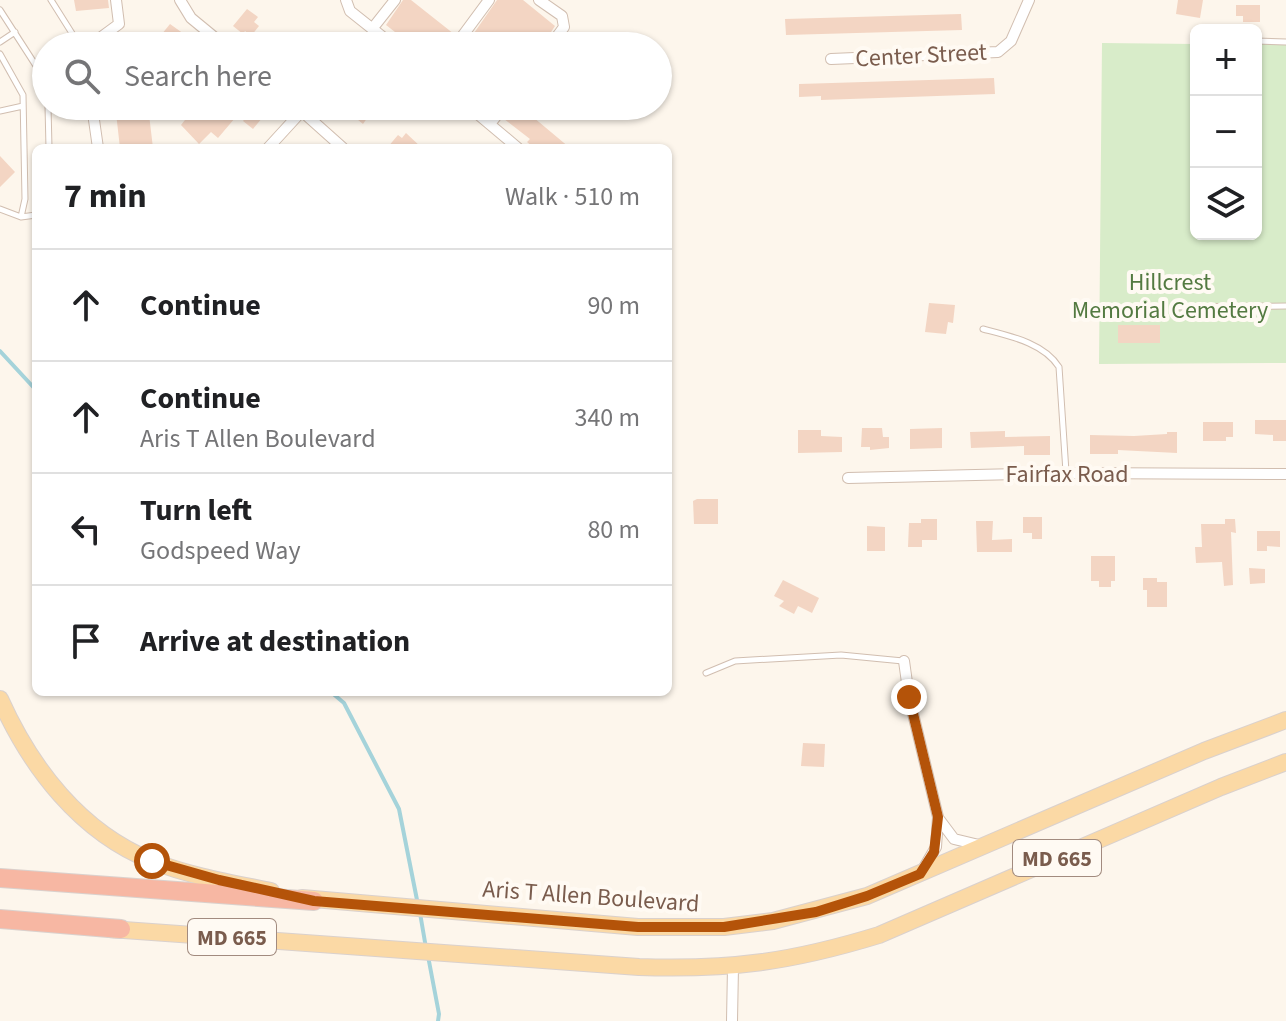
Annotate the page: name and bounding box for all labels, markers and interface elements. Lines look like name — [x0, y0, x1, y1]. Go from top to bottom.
map controls — [1190, 24, 1262, 240]
button: + — [1190, 24, 1262, 96]
search box — [32, 32, 672, 120]
street label: Center Street — [854, 35, 988, 76]
icon: search — [60, 54, 104, 98]
text: Search here — [124, 55, 272, 98]
button: − — [1190, 96, 1262, 168]
button: layers — [1190, 168, 1262, 240]
text: 7 min — [64, 172, 147, 221]
text: Walk · 510 m — [505, 178, 640, 215]
park label: Hillcrest Memorial Cemetery — [1072, 265, 1268, 328]
icon: ahead — [64, 283, 108, 327]
text: Continue — [140, 284, 261, 327]
text: 90 m — [587, 287, 640, 324]
text: Continue — [140, 377, 261, 420]
icon: ahead — [64, 395, 108, 439]
text: 340 m — [574, 399, 640, 436]
text: Aris T Allen Boulevard — [140, 420, 376, 457]
street label: Fairfax Road — [1005, 457, 1129, 492]
text: Turn left — [140, 489, 252, 532]
icon: left — [64, 507, 108, 551]
text: 80 m — [587, 511, 640, 548]
text: Godspeed Way — [140, 532, 301, 569]
icon: arrive — [64, 619, 108, 663]
text: Arrive at destination — [140, 620, 410, 663]
route end — [891, 679, 927, 715]
road number: MD 665 — [1013, 840, 1101, 876]
route start — [134, 843, 170, 879]
street label: Aris T Allen Boulevard — [481, 871, 701, 922]
road number: MD 665 — [188, 919, 276, 955]

